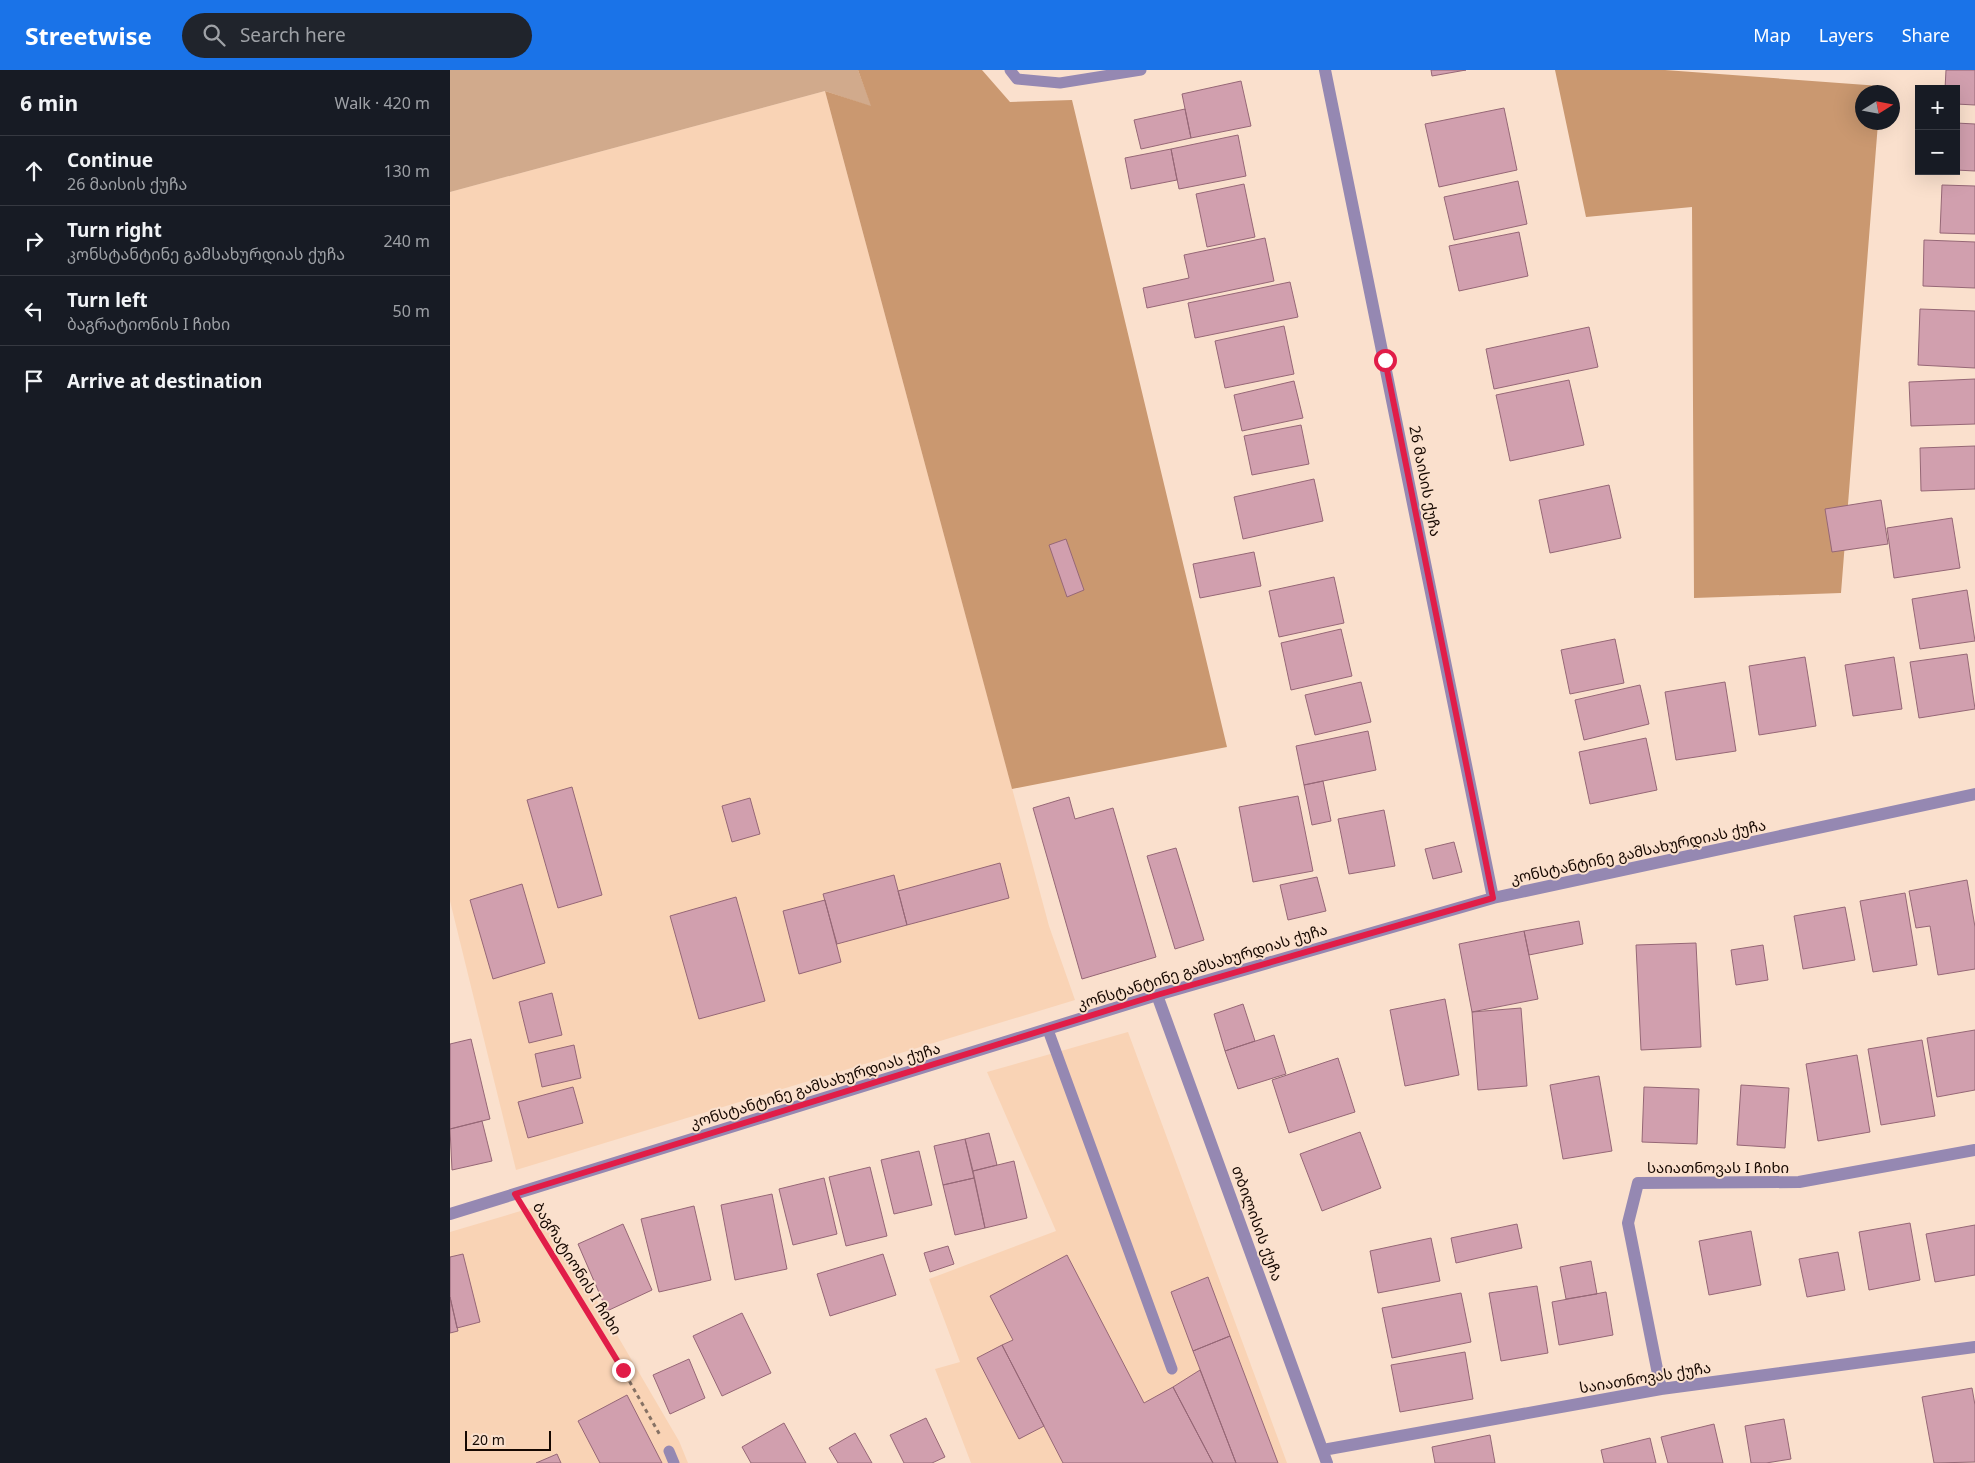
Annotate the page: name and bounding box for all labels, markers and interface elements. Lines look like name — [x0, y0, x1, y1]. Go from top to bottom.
search box — [182, 13, 532, 58]
text: Streetwise — [25, 19, 152, 52]
icon: search — [200, 21, 228, 49]
text: Search here — [240, 22, 346, 48]
text: Map — [1753, 23, 1791, 47]
text: Layers — [1819, 23, 1874, 47]
text: Share — [1902, 23, 1950, 47]
north arrow — [1855, 85, 1900, 130]
map controls — [1915, 85, 1960, 175]
button: + — [1915, 85, 1960, 130]
text: 6 min — [20, 89, 78, 117]
text: Walk · 420 m — [335, 92, 430, 114]
button: − — [1915, 130, 1960, 175]
text: Continue — [67, 147, 153, 173]
icon: ahead — [20, 157, 48, 185]
text: 130 m — [383, 160, 430, 182]
text: 26 მაისის ქუჩა — [67, 173, 187, 195]
text: Turn right — [67, 217, 162, 243]
icon: right — [20, 227, 48, 255]
text: 240 m — [383, 230, 430, 252]
text: კონსტანტინე გამსახურდიას ქუჩა — [67, 243, 345, 265]
text: Turn left — [67, 287, 147, 313]
icon: left — [20, 297, 48, 325]
text: 50 m — [393, 300, 430, 322]
text: ბაგრატიონის I ჩიხი — [67, 313, 230, 335]
route start — [1374, 349, 1397, 372]
icon: arrive — [20, 367, 48, 395]
text: Arrive at destination — [67, 368, 262, 394]
street label: 26 მაისის ქუჩა — [1405, 424, 1447, 538]
street label: კონსტანტინე გამსახურდიას ქუჩა — [1508, 814, 1768, 888]
street label: კონსტანტინე გამსახურდიას ქუჩა — [1074, 918, 1330, 1014]
street label: კონსტანტინე გამსახურდიას ქუჩა — [687, 1037, 943, 1133]
street label: საიათნოვას I ჩიხი — [1647, 1157, 1789, 1177]
street label: თბილისის ქუჩა — [1228, 1162, 1288, 1284]
street label: ბაგრატიონის I ჩიხი — [529, 1198, 627, 1338]
street label: საიათნოვას ქუჩა — [1578, 1357, 1712, 1397]
route end — [612, 1359, 635, 1382]
scale bar — [465, 1428, 551, 1451]
text: 20 m — [472, 1430, 505, 1449]

